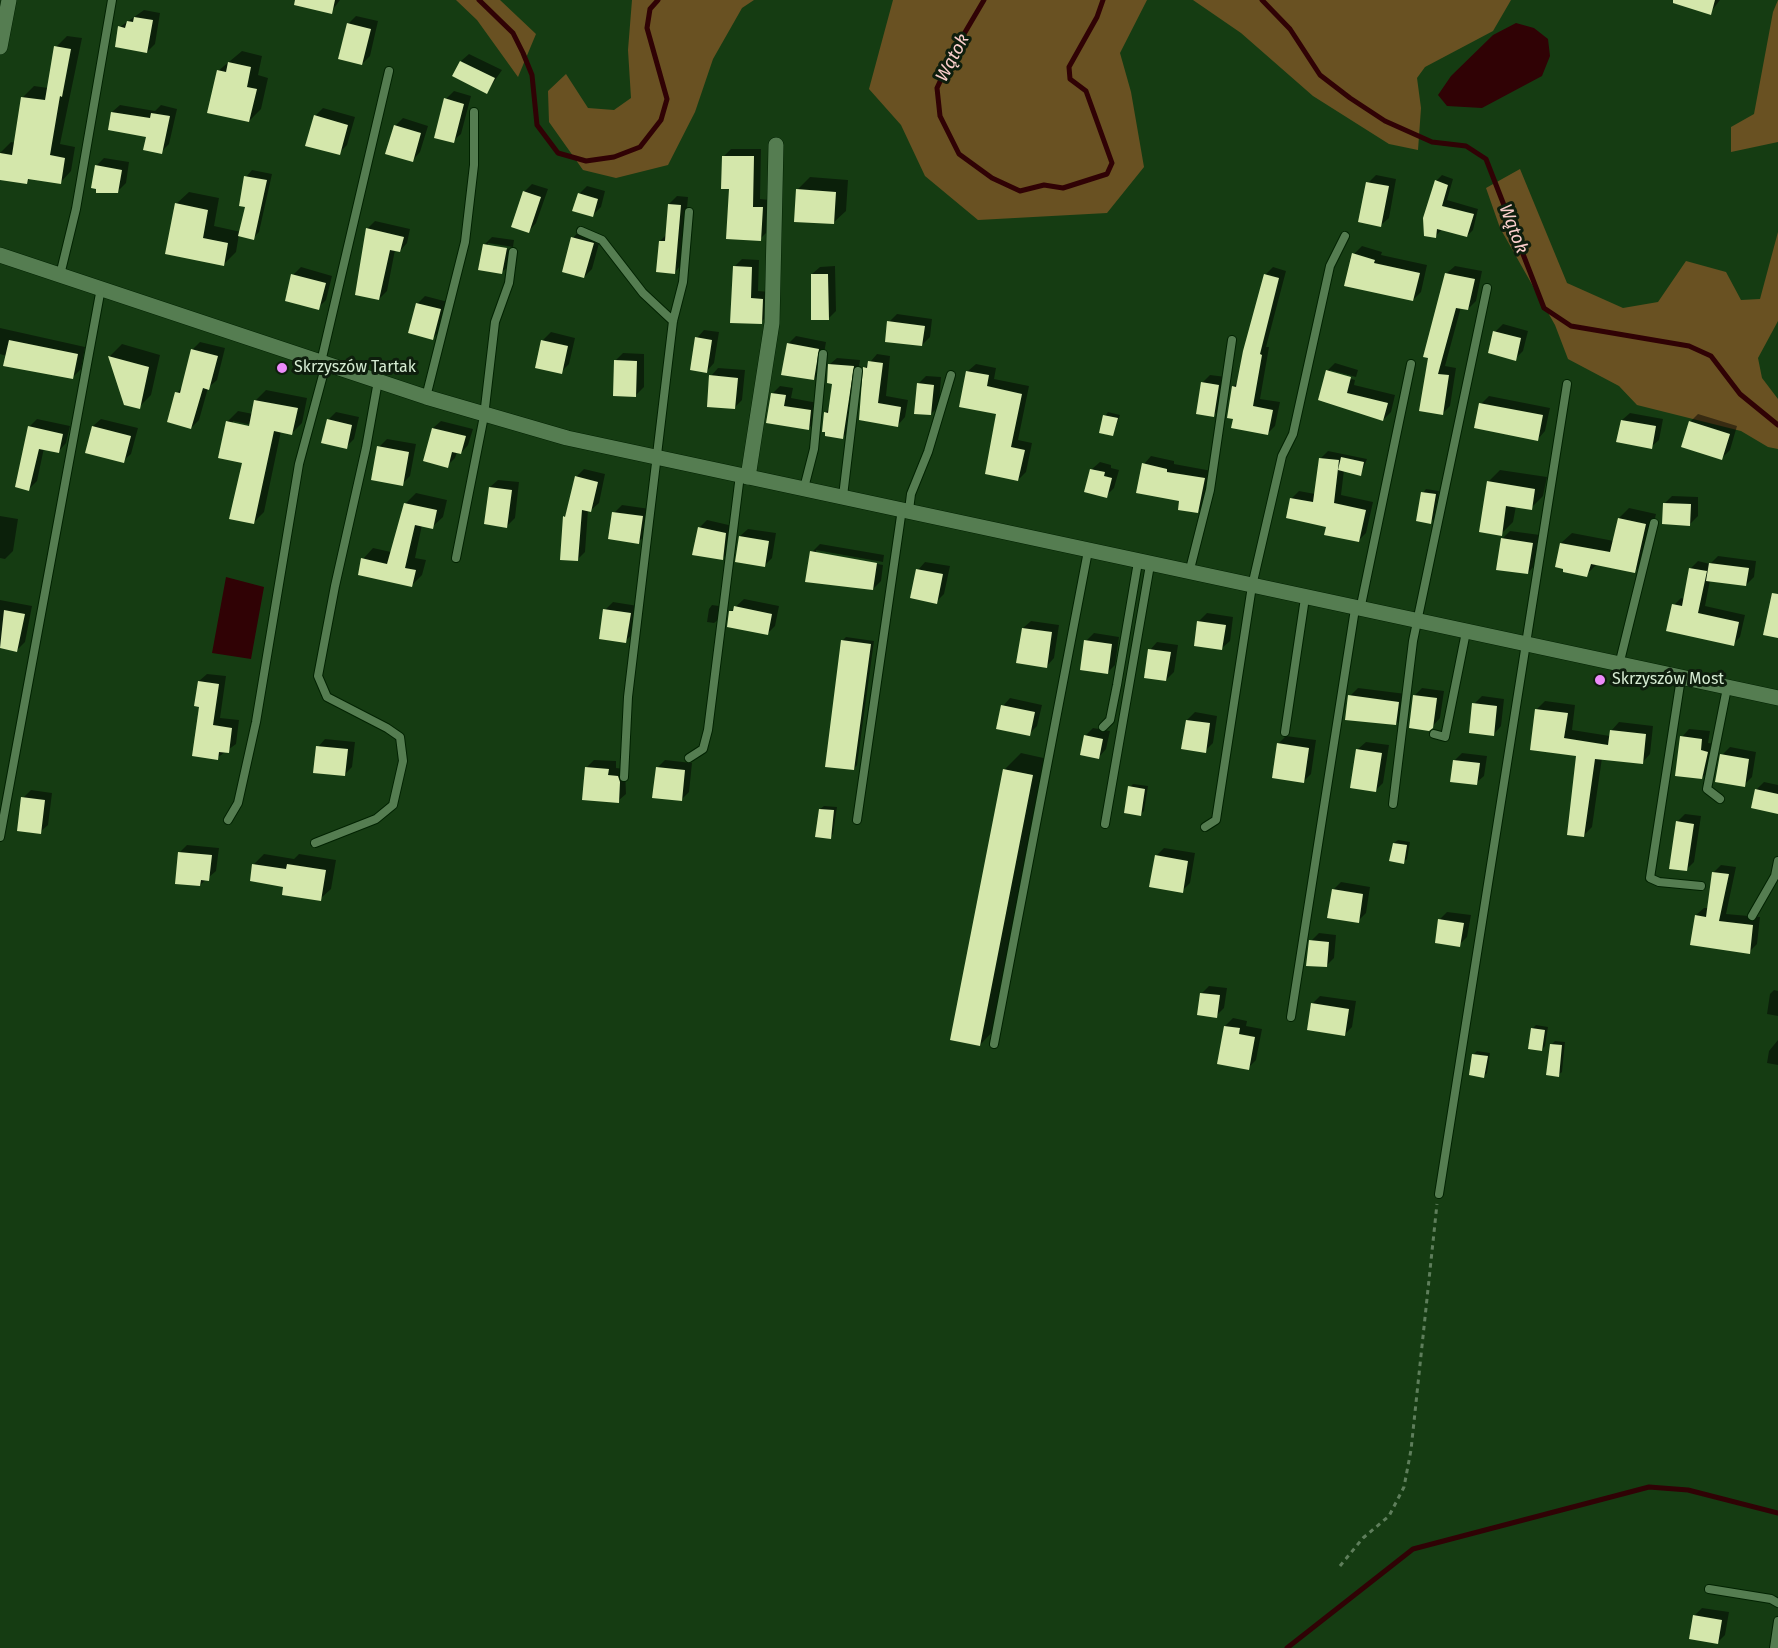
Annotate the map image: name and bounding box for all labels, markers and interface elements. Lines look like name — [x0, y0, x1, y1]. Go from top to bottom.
water label: Wątok — [931, 30, 975, 86]
water label: Wątok — [1494, 201, 1532, 257]
place label: Skrzyszów Tartak — [294, 358, 416, 378]
marker: Skrzyszów Tartak — [275, 361, 289, 375]
place label: Skrzyszów Most — [1612, 670, 1724, 690]
marker: Skrzyszów Most — [1593, 673, 1607, 687]

